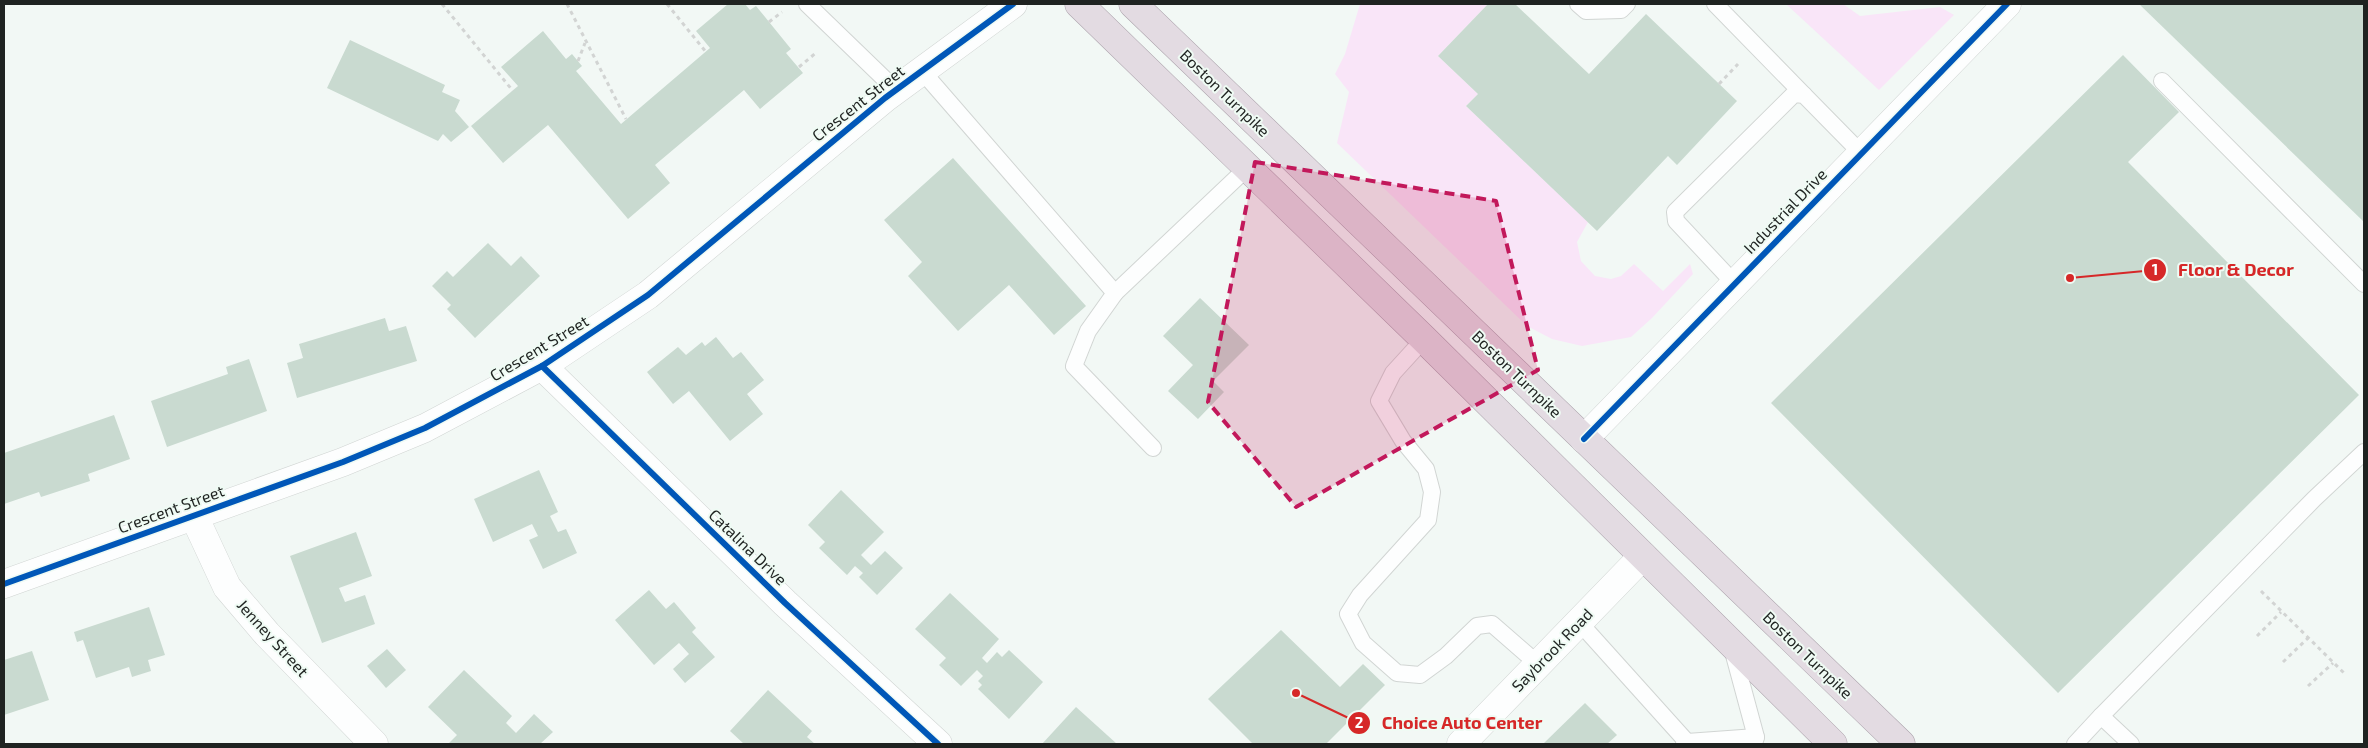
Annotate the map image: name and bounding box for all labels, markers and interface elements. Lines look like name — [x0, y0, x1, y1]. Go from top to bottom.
street label: Boston Turnpike — [1177, 45, 1274, 140]
street label: Crescent Street — [808, 61, 908, 144]
street label: Industrial Drive — [1739, 164, 1830, 257]
callout: Floor & Decor — [2143, 254, 2304, 287]
text: Floor & Decor — [2178, 258, 2294, 280]
text: 1 — [2152, 260, 2158, 278]
street label: Crescent Street — [486, 311, 592, 384]
street label: Boston Turnpike — [1469, 326, 1566, 421]
street label: Crescent Street — [115, 480, 227, 537]
street label: Catalina Drive — [705, 505, 791, 589]
street label: Jenney Street — [234, 595, 313, 680]
street label: Saybrook Road — [1507, 604, 1596, 695]
street label: Boston Turnpike — [1760, 607, 1857, 702]
callout: Choice Auto Center — [1346, 706, 1552, 739]
text: Choice Auto Center — [1382, 711, 1543, 733]
text: 2 — [1355, 713, 1364, 731]

